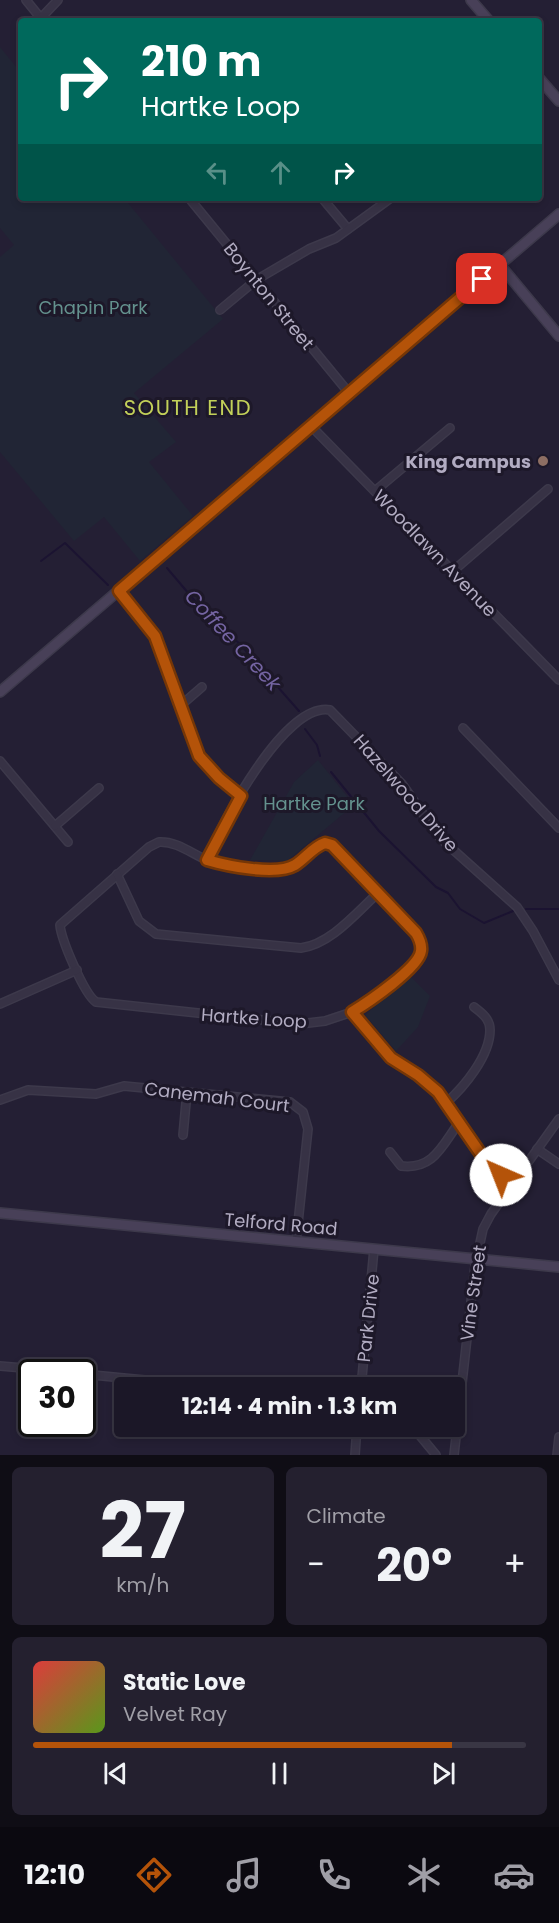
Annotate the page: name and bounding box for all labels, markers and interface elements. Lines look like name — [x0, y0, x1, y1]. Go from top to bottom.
text: 210 m — [141, 32, 262, 91]
icon: right — [42, 42, 120, 120]
text: Hartke Loop — [141, 88, 300, 125]
icon: left — [201, 156, 234, 189]
icon: ahead — [264, 156, 297, 189]
icon: right — [327, 156, 360, 189]
street label: Boynton Street — [218, 237, 320, 355]
pin — [456, 253, 507, 304]
icon: arrive — [465, 262, 498, 295]
park label: Chapin Park — [38, 295, 148, 320]
district label: SOUTH END — [124, 393, 252, 422]
place label: King Campus — [406, 449, 531, 474]
marker: King Campus — [536, 454, 550, 468]
street label: Woodlawn Avenue — [368, 484, 502, 622]
water label: Coffee Creek — [178, 583, 289, 698]
street label: Hazelwood Drive — [348, 729, 464, 857]
park label: Hartke Park — [263, 791, 366, 816]
street label: Hartke Loop — [200, 1002, 308, 1034]
street label: Canemah Court — [143, 1076, 291, 1118]
position arrow — [469, 1143, 533, 1207]
street label: Telford Road — [223, 1207, 339, 1241]
street label: Vine Street — [454, 1243, 492, 1343]
street label: Park Drive — [351, 1273, 385, 1363]
speed limit sign: 30 — [18, 1359, 96, 1437]
text: 12:14 · 4 min · 1.3 km — [182, 1391, 397, 1422]
text: 27 — [100, 1476, 186, 1585]
text: Climate — [307, 1502, 386, 1530]
text: 20° — [376, 1534, 452, 1597]
text: − — [307, 1541, 325, 1588]
text: + — [503, 1541, 526, 1588]
text: km/h — [116, 1571, 169, 1599]
text: Static Love — [123, 1667, 246, 1698]
text: Velvet Ray — [123, 1700, 227, 1728]
icon: previous — [99, 1757, 132, 1790]
icon: pause — [263, 1757, 296, 1790]
icon: next — [427, 1757, 460, 1790]
icon: directions — [133, 1854, 175, 1896]
icon: music — [223, 1854, 265, 1896]
icon: phone — [313, 1854, 355, 1896]
icon: climate — [403, 1854, 445, 1896]
icon: car — [493, 1854, 535, 1896]
text: 12:10 — [24, 1856, 85, 1893]

